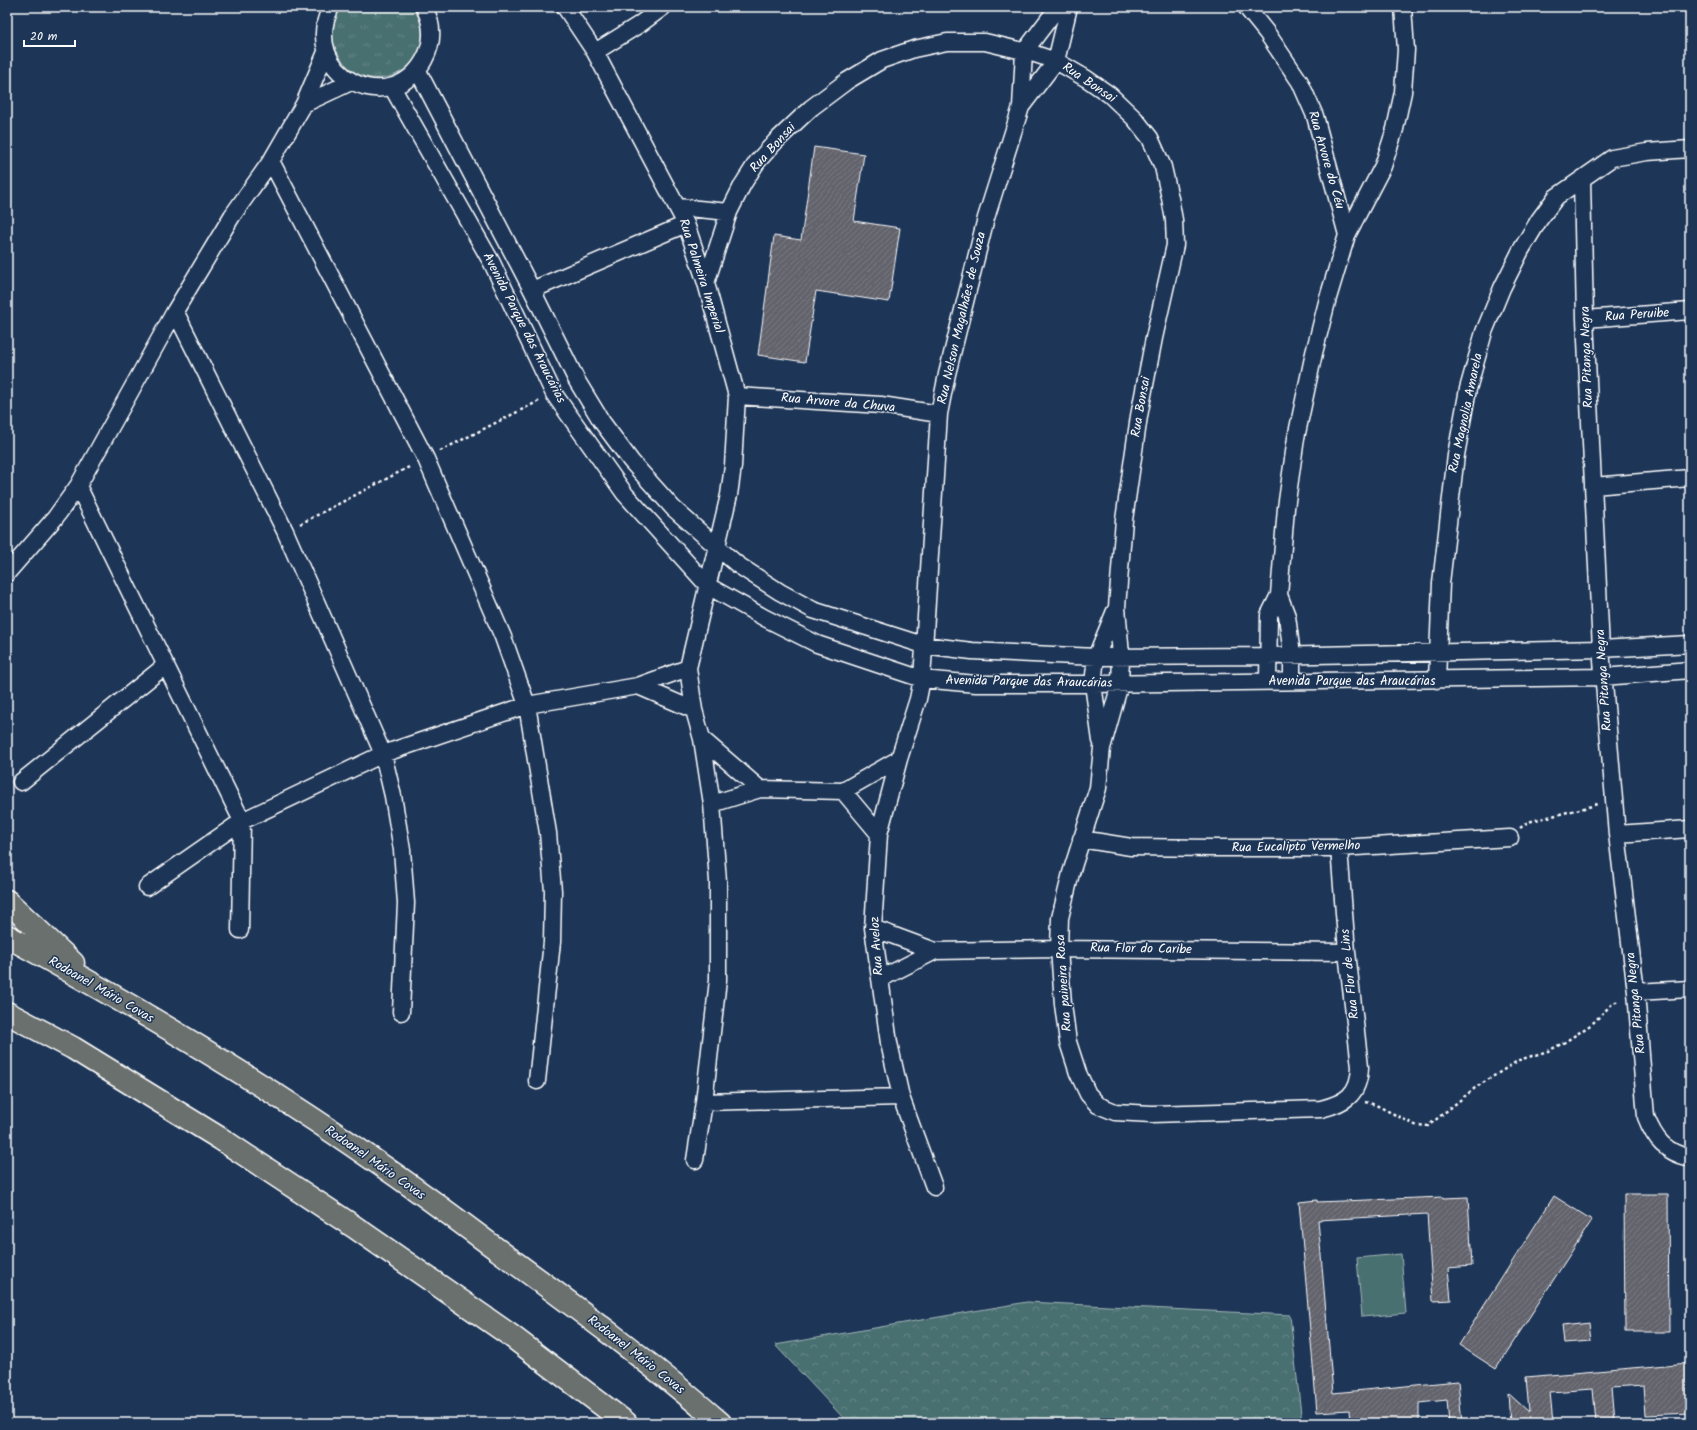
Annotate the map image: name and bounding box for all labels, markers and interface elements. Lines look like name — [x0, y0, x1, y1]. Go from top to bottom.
scale bar — [24, 22, 75, 48]
text: 20 m — [30, 27, 58, 46]
street label: Rua Bonsai — [1058, 57, 1121, 109]
street label: Rua Arvore do Céu — [1302, 108, 1350, 212]
street label: Rua Bonsai — [745, 118, 802, 178]
street label: Rua Palmeira Imperial — [673, 216, 729, 336]
street label: Rua Nelson Magalhães de Souza — [932, 230, 992, 406]
street label: Avenida Parque das Araucárias — [477, 249, 571, 408]
street label: Rua Peruibe — [1604, 302, 1670, 328]
street label: Rua Pitanga Negra — [1575, 306, 1599, 408]
street label: Rua Magnolia Amarela — [1443, 351, 1489, 475]
street label: Rua Bonsai — [1125, 374, 1157, 439]
street label: Rua Arvore da Chuva — [780, 388, 896, 418]
street label: Rua Pitanga Negra — [1590, 628, 1618, 732]
street label: Avenida Parque das Araucárias — [945, 670, 1113, 694]
street label: Avenida Parque das Araucárias — [1269, 671, 1436, 692]
street label: Rua Eucalipto Vermelho — [1231, 835, 1361, 859]
street label: Rua Aveloz — [864, 915, 890, 976]
street label: Rua Flor de Lins — [1335, 927, 1365, 1020]
street label: Rua paineira Rosa — [1050, 934, 1078, 1032]
street label: Rua Flor do Caribe — [1090, 938, 1192, 960]
street label: Rodoanel Mário Covas — [44, 951, 158, 1029]
street label: Rua Pitanga Negra — [1620, 951, 1652, 1055]
street label: Rodoanel Mário Covas — [320, 1120, 430, 1206]
street label: Rodoanel Mário Covas — [583, 1310, 690, 1400]

